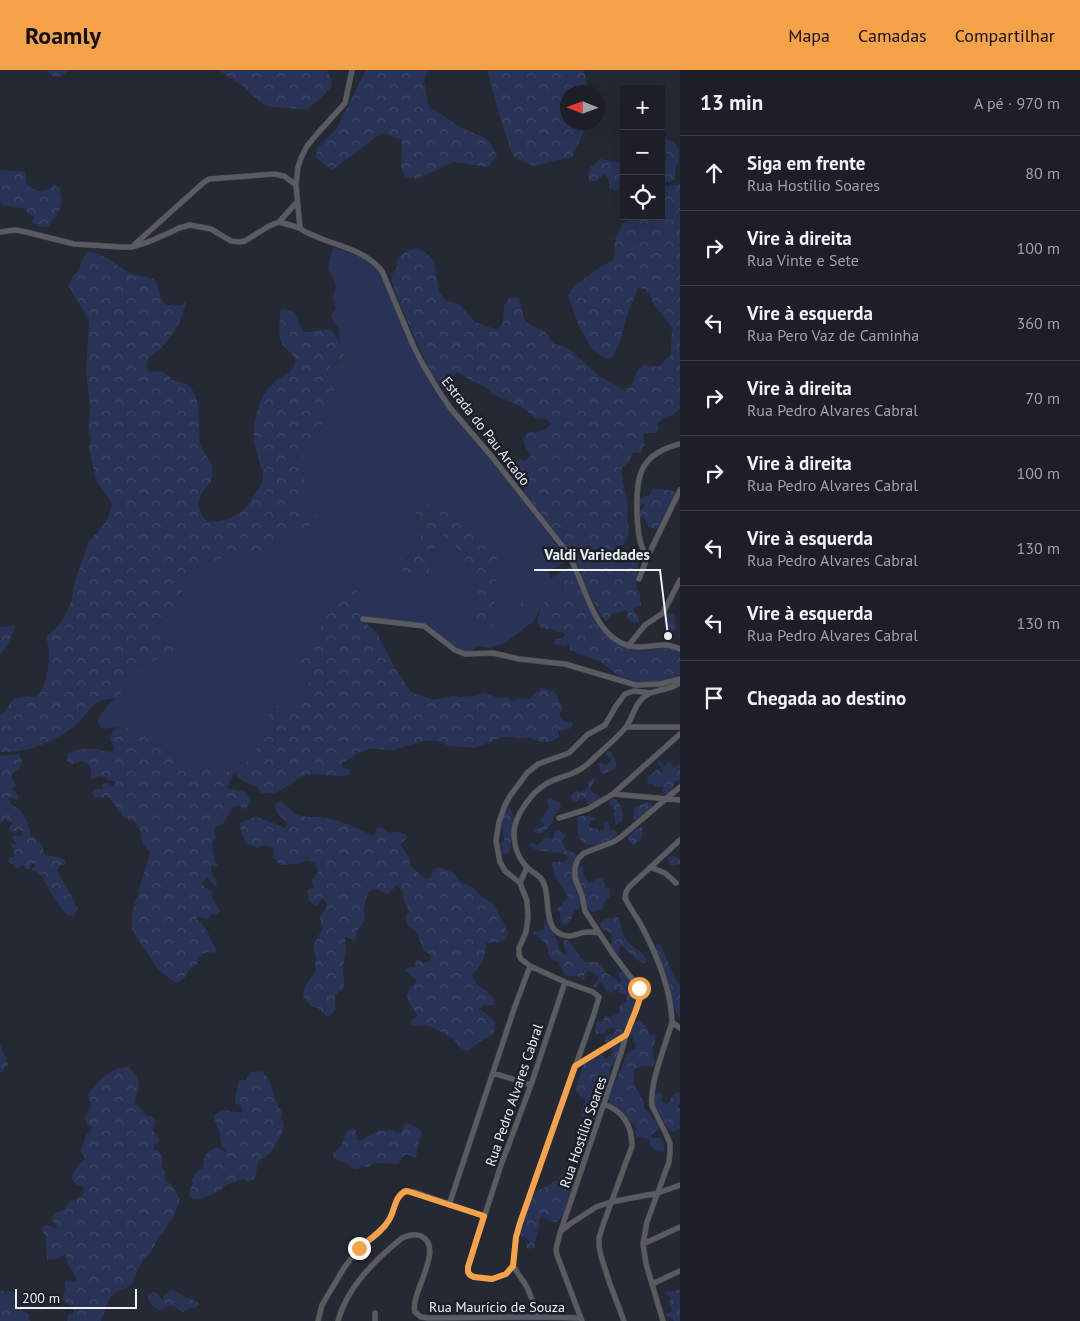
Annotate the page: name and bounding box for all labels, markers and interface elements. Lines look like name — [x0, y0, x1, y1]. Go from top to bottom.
text: Roamly — [25, 20, 101, 51]
text: Mapa — [788, 24, 830, 47]
text: Camadas — [858, 24, 927, 47]
text: Compartilhar — [955, 24, 1055, 47]
north arrow — [560, 85, 605, 130]
map controls — [620, 85, 665, 220]
button: + — [620, 85, 665, 130]
text: 13 min — [700, 89, 763, 116]
text: A pé · 970 m — [974, 93, 1060, 113]
button: − — [620, 130, 665, 175]
text: Siga em frente — [747, 151, 865, 175]
icon: ahead — [700, 159, 728, 187]
text: 80 m — [1025, 163, 1060, 183]
button: locate — [620, 175, 665, 220]
text: Rua Hostílio Soares — [747, 175, 880, 195]
text: Vire à direita — [747, 226, 852, 250]
icon: right — [700, 234, 728, 262]
text: 100 m — [1017, 238, 1060, 258]
text: Rua Vinte e Sete — [747, 250, 859, 270]
text: Vire à esquerda — [747, 301, 873, 325]
icon: left — [700, 309, 728, 337]
text: 360 m — [1017, 313, 1060, 333]
text: Rua Pero Vaz de Caminha — [747, 325, 919, 345]
street label: Estrada do Pau Arcado — [438, 373, 534, 489]
text: Vire à direita — [747, 376, 852, 400]
icon: right — [700, 384, 728, 412]
text: 70 m — [1025, 388, 1060, 408]
text: Rua Pedro Alvares Cabral — [747, 400, 918, 420]
text: Vire à direita — [747, 451, 852, 475]
icon: right — [700, 459, 728, 487]
text: 100 m — [1017, 463, 1060, 483]
text: Rua Pedro Alvares Cabral — [747, 475, 918, 495]
text: Vire à esquerda — [747, 526, 873, 550]
icon: left — [700, 534, 728, 562]
text: 130 m — [1017, 538, 1060, 558]
callout: Valdi Variedades — [534, 540, 660, 570]
text: Valdi Variedades — [543, 545, 650, 564]
text: Rua Pedro Alvares Cabral — [747, 550, 918, 570]
text: Vire à esquerda — [747, 601, 873, 625]
icon: left — [700, 609, 728, 637]
text: 130 m — [1017, 613, 1060, 633]
text: Rua Pedro Alvares Cabral — [747, 625, 918, 645]
icon: arrive — [700, 684, 728, 712]
text: Chegada ao destino — [747, 686, 906, 710]
route start — [628, 977, 651, 1000]
street label: Rua Pedro Alvares Cabral — [481, 1021, 547, 1169]
street label: Rua Hostílio Soares — [556, 1074, 611, 1190]
route end — [348, 1237, 371, 1260]
scale bar — [15, 1286, 138, 1309]
text: 200 m — [22, 1289, 60, 1307]
street label: Rua Maurício de Souza — [429, 1298, 565, 1316]

